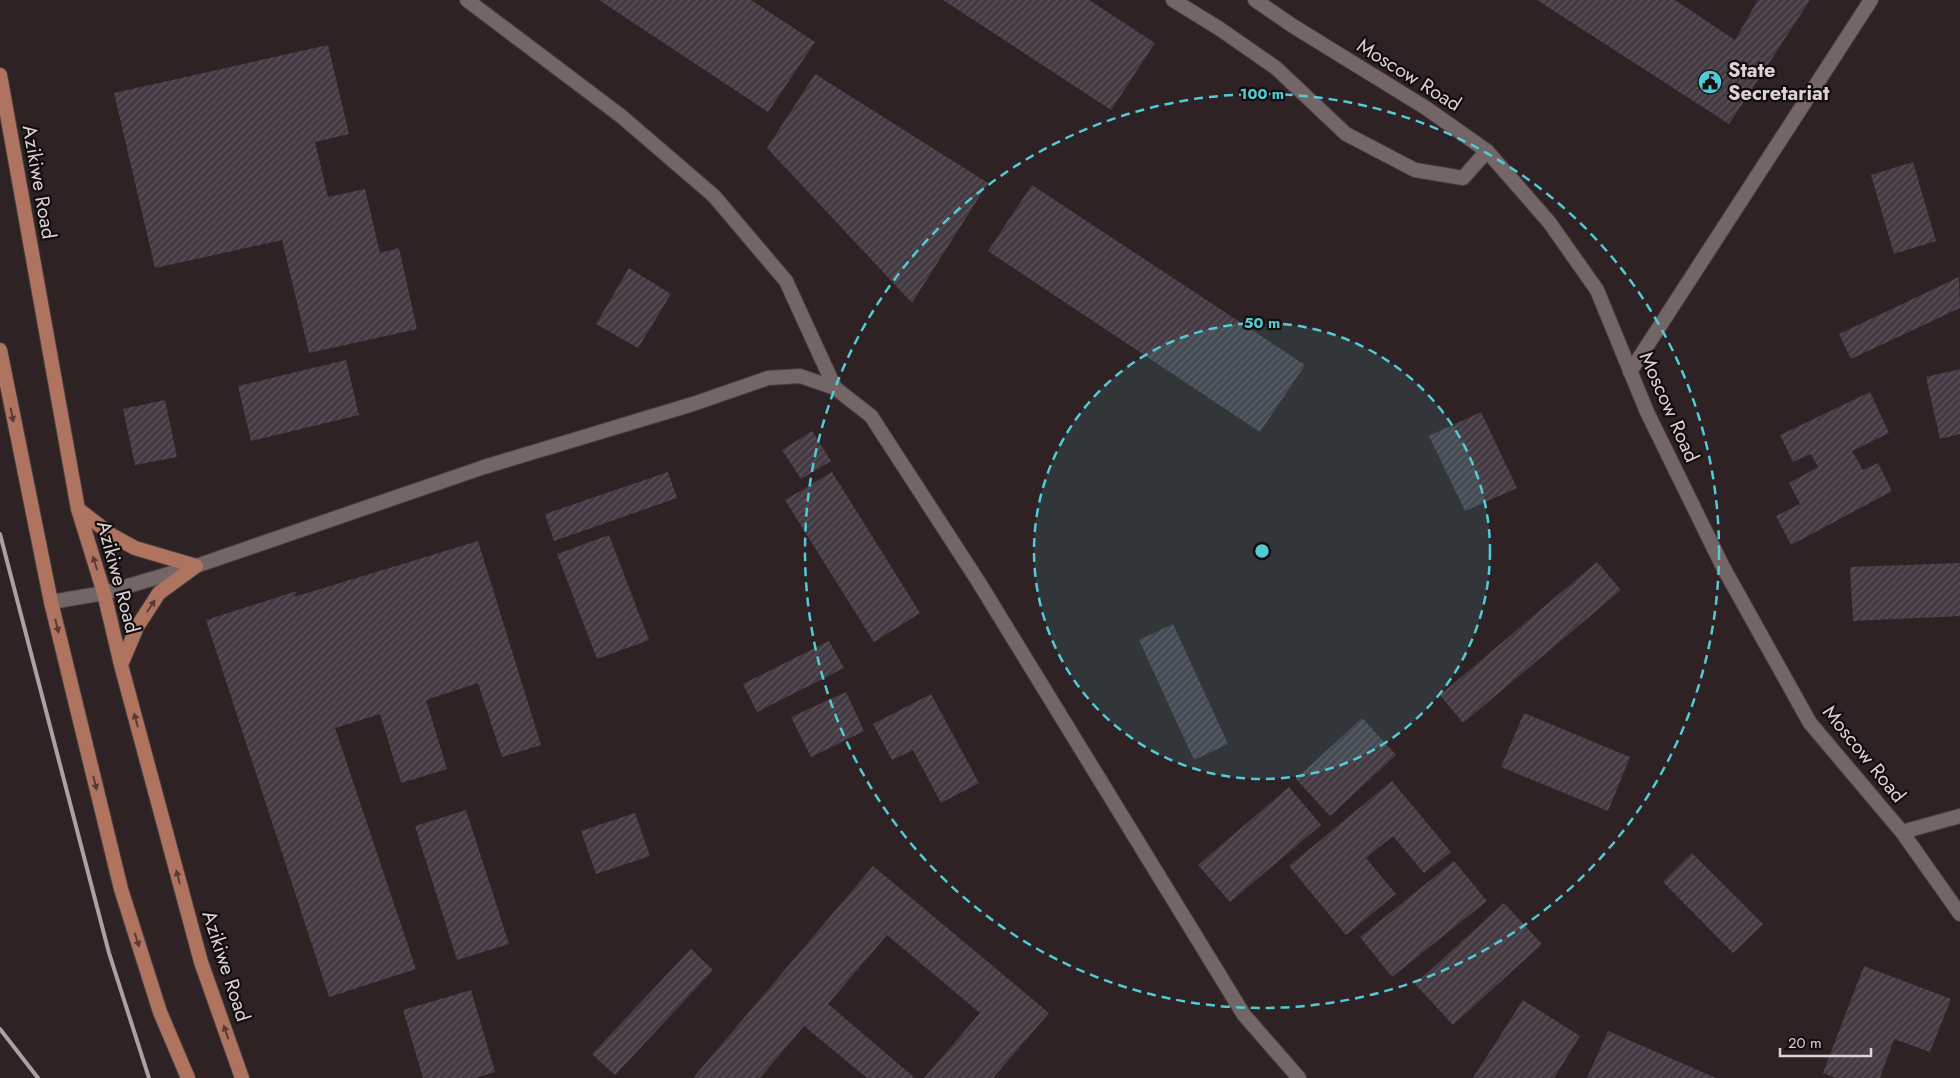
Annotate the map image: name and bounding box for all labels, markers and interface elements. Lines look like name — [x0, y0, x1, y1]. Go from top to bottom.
street label: Moscow Road — [1351, 31, 1467, 119]
place label: State Secretariat — [1728, 56, 1830, 108]
public building icon: State Secretariat — [1697, 69, 1723, 95]
text: 100 m — [1240, 83, 1284, 105]
street label: Azikiwe Road — [15, 123, 63, 241]
text: 50 m — [1244, 312, 1280, 334]
street label: Moscow Road — [1632, 347, 1706, 467]
one-way arrow — [9, 408, 17, 424]
street label: Azikiwe Road — [89, 518, 147, 636]
centre of rings — [1253, 542, 1271, 560]
one-way arrow — [90, 555, 98, 570]
one-way arrow — [146, 600, 155, 613]
one-way arrow — [53, 618, 61, 633]
street label: Moscow Road — [1816, 699, 1912, 809]
one-way arrow — [131, 712, 139, 727]
one-way arrow — [91, 776, 99, 791]
one-way arrow — [174, 869, 182, 884]
street label: Azikiwe Road — [194, 907, 258, 1025]
one-way arrow — [134, 933, 142, 948]
one-way arrow — [222, 1024, 230, 1039]
scale bar — [1780, 1026, 1871, 1058]
text: 20 m — [1788, 1032, 1822, 1054]

